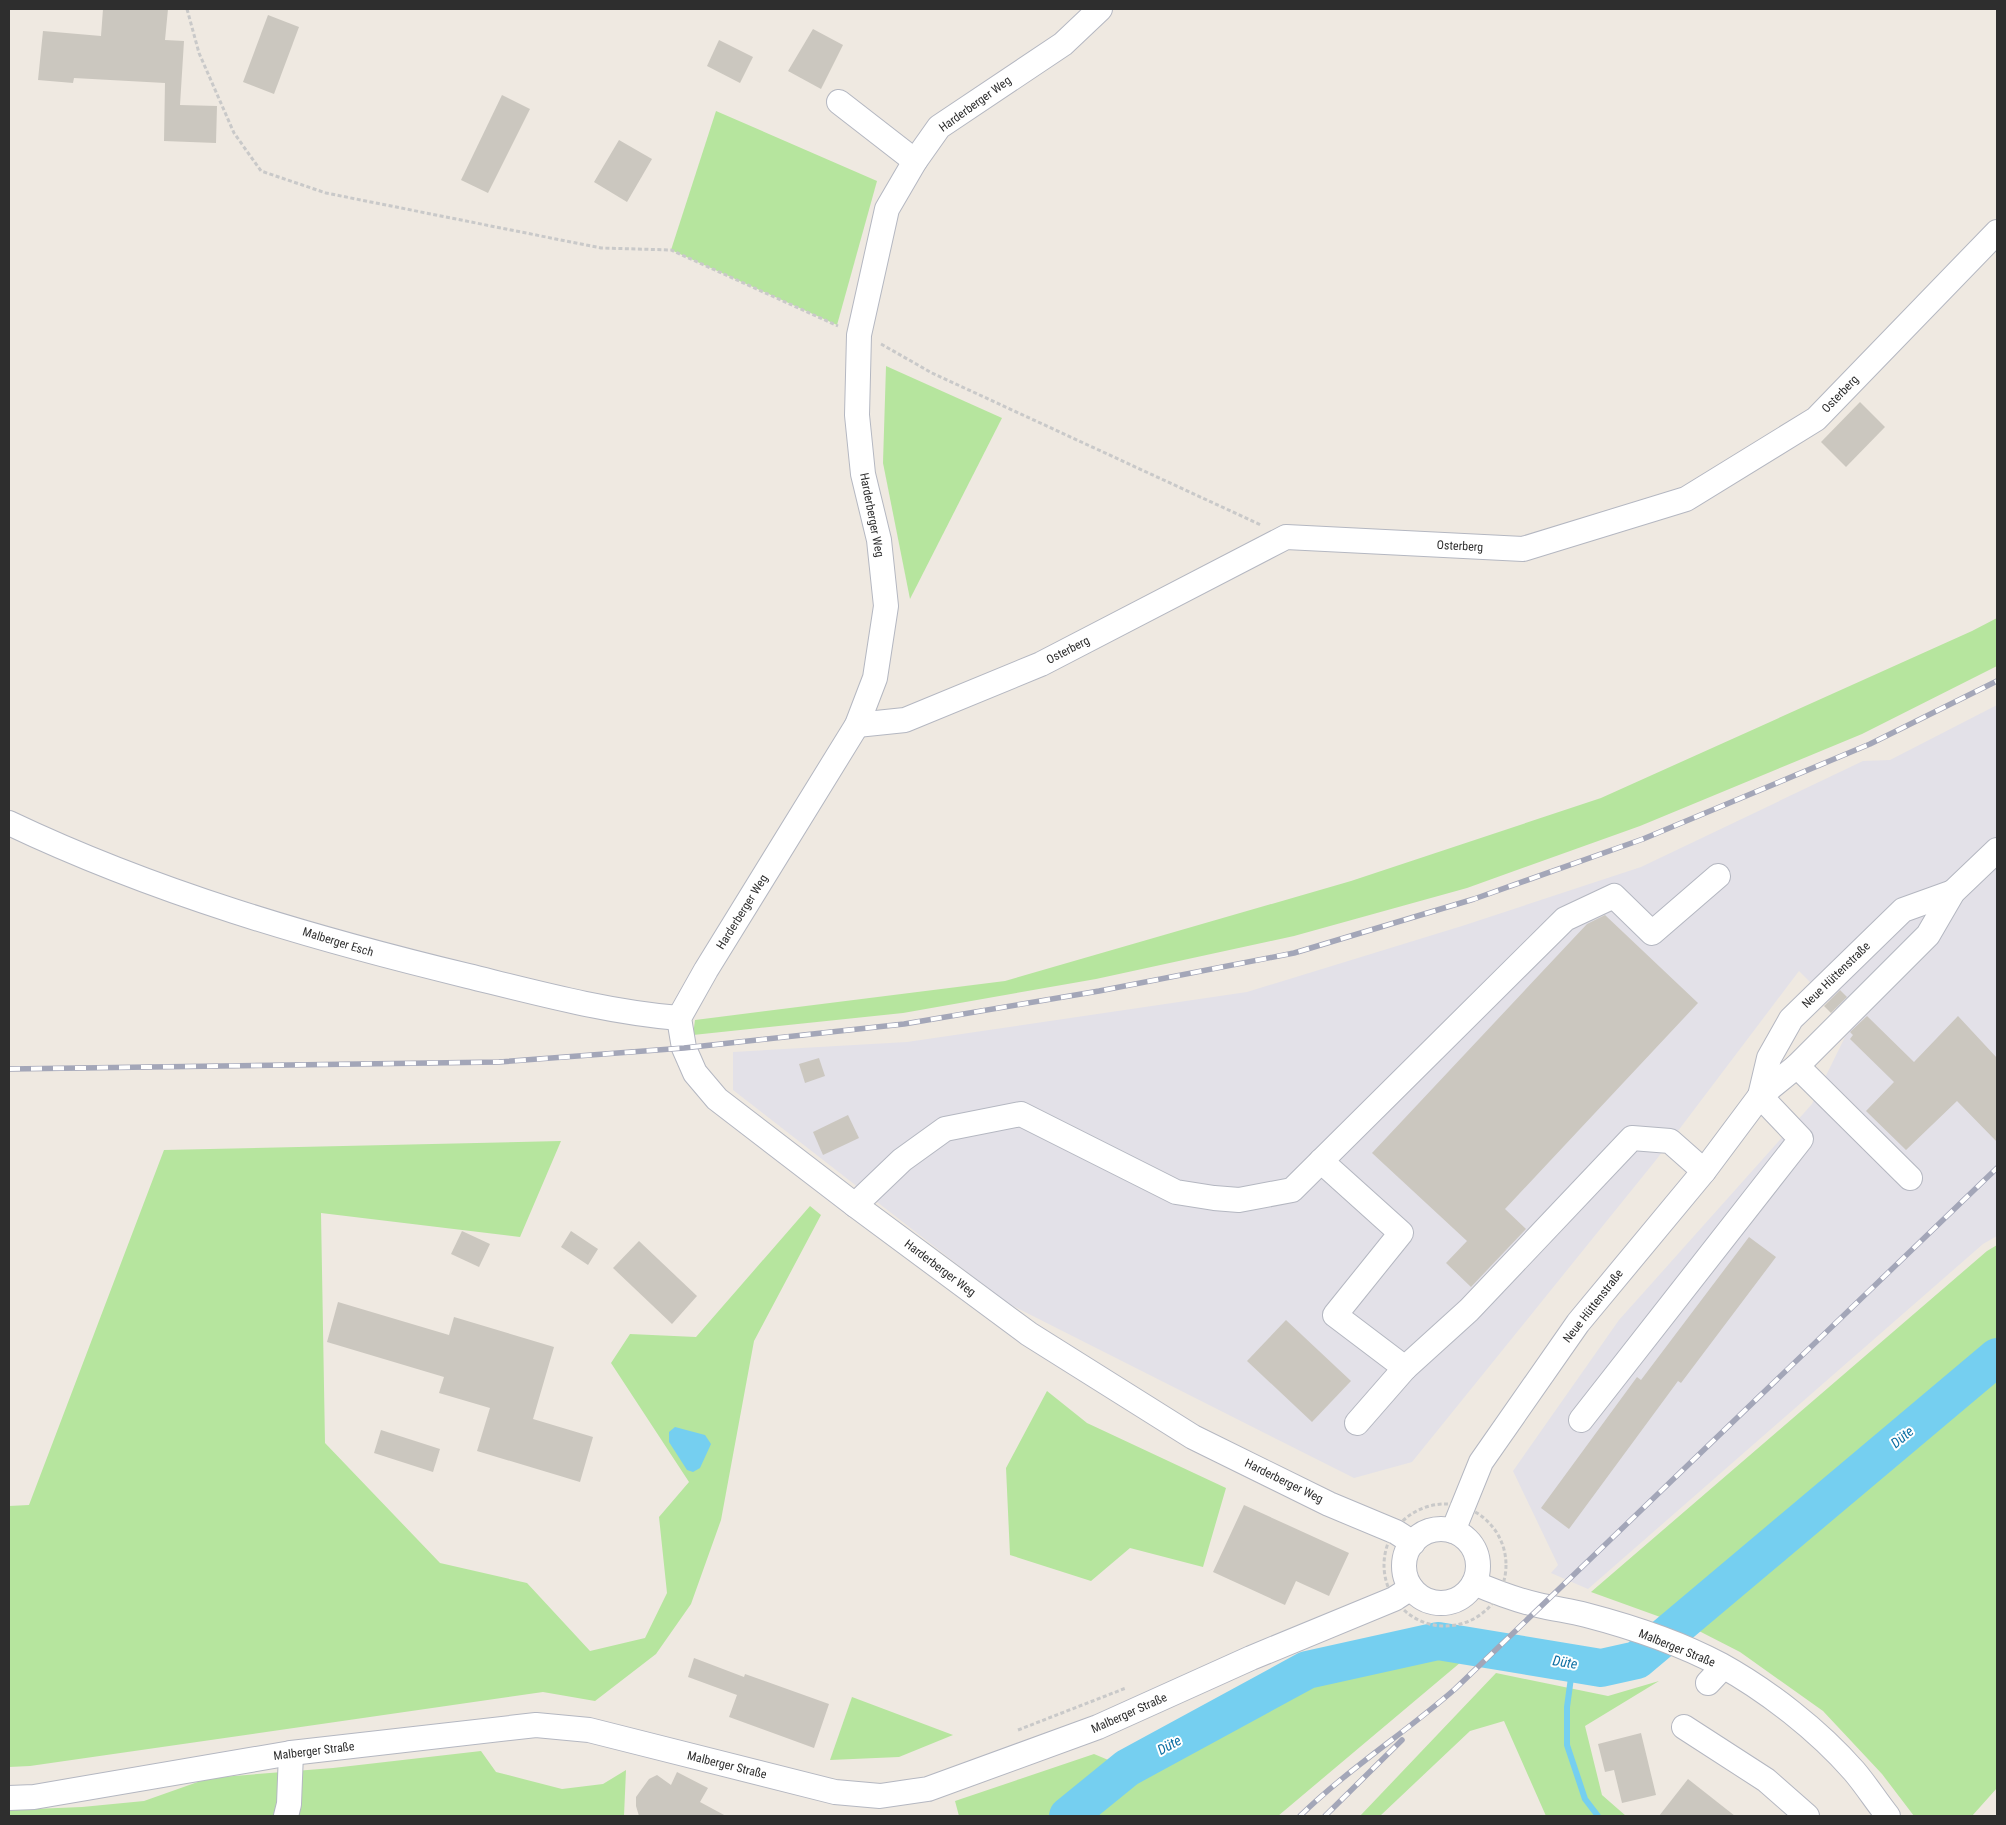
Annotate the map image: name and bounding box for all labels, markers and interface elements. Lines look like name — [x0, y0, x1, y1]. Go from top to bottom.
street label: Harderberger Weg — [936, 73, 1014, 135]
street label: Osterberg — [1819, 372, 1861, 416]
street label: Harderberger Weg — [857, 472, 887, 558]
street label: Osterberg — [1436, 538, 1484, 554]
street label: Osterberg — [1044, 633, 1092, 667]
street label: Harderberger Weg — [713, 872, 771, 952]
street label: Malberger Esch — [301, 925, 375, 959]
street label: Neue Hüttenstraße — [1799, 939, 1873, 1011]
street label: Harderberger Weg — [902, 1237, 978, 1299]
street label: Neue Hüttenstraße — [1560, 1266, 1626, 1345]
water label: Düte — [1887, 1423, 1917, 1451]
street label: Harderberger Weg — [1243, 1456, 1326, 1506]
street label: Malberger Straße — [1637, 1626, 1718, 1670]
water label: Düte — [1552, 1652, 1578, 1672]
street label: Malberger Straße — [1089, 1690, 1169, 1736]
water label: Düte — [1154, 1732, 1184, 1758]
street label: Malberger Straße — [273, 1739, 356, 1763]
street label: Malberger Straße — [686, 1748, 769, 1782]

